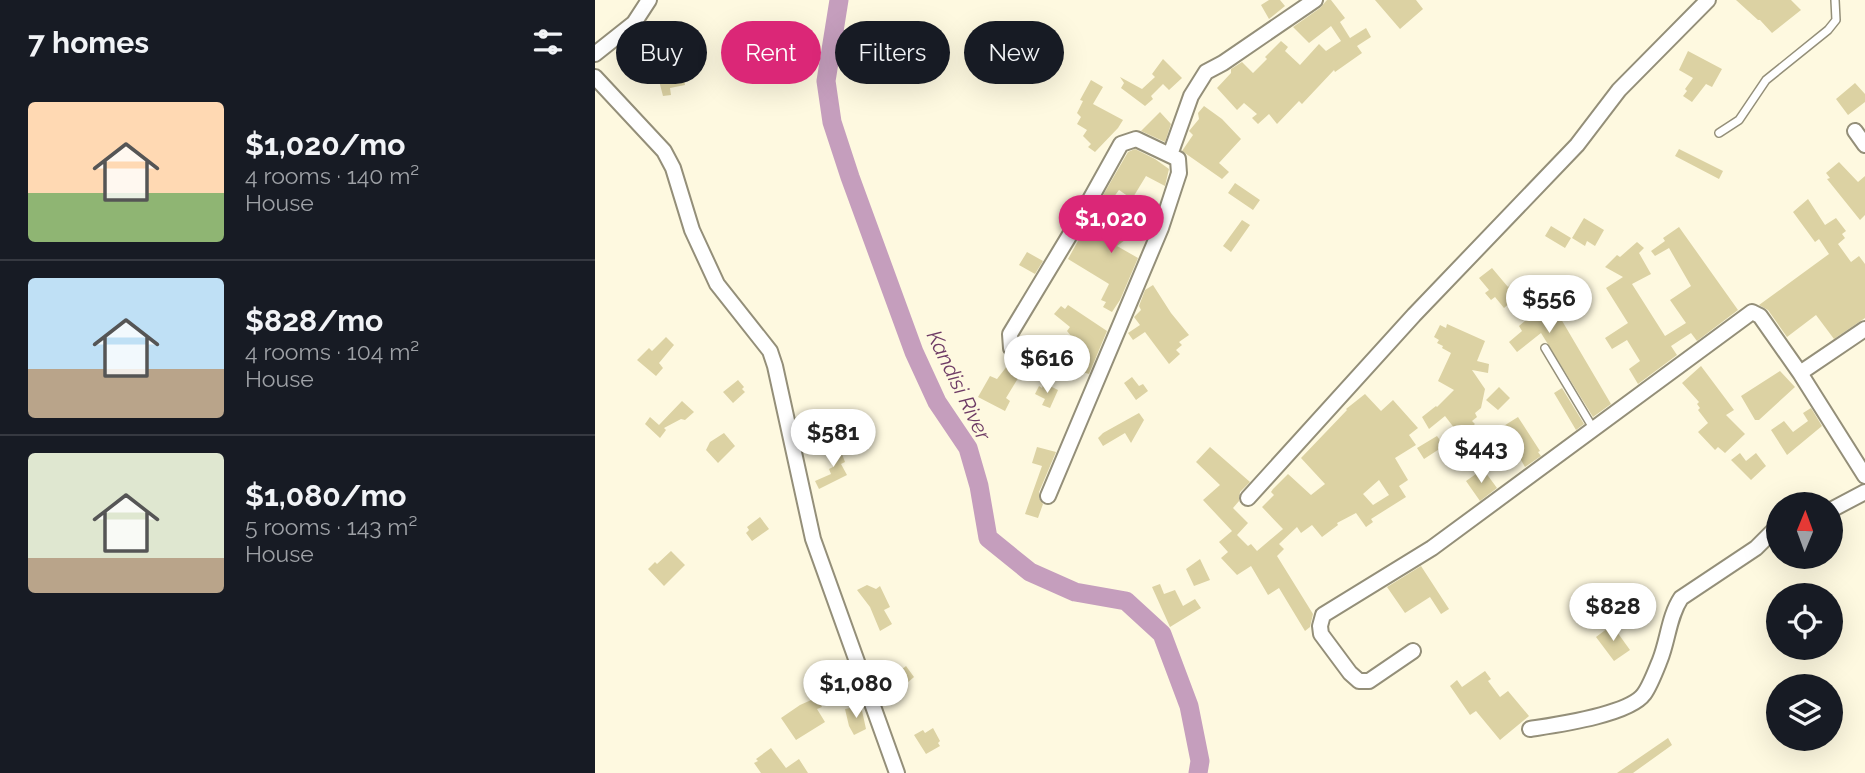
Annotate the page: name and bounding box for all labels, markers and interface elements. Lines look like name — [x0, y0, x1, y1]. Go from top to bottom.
chip: Buy — [616, 21, 707, 84]
chip: Rent — [721, 21, 821, 84]
chip: Filters — [835, 21, 950, 84]
chip: New — [964, 21, 1064, 84]
icon: filters — [529, 23, 567, 61]
text: 7 homes — [28, 25, 149, 60]
text: $1,020/mo — [245, 127, 405, 162]
icon: home — [84, 130, 168, 214]
text: 4 rooms · 140 m² — [245, 162, 419, 189]
text: House — [245, 189, 314, 216]
pin: $1,020 — [1054, 196, 1168, 255]
text: $1,020 — [1075, 204, 1147, 231]
pin: $556 — [1508, 276, 1590, 335]
text: $556 — [1522, 284, 1576, 311]
text: $828/mo — [245, 303, 383, 338]
icon: home — [84, 306, 168, 390]
water label: Kandisi River — [922, 326, 997, 445]
pin: $616 — [1006, 336, 1088, 395]
text: 4 rooms · 104 m² — [245, 338, 419, 365]
text: $616 — [1020, 344, 1074, 371]
text: House — [245, 365, 314, 392]
pin: $581 — [792, 410, 874, 469]
text: $581 — [807, 418, 859, 445]
pin: $443 — [1440, 426, 1522, 485]
text: $443 — [1454, 434, 1508, 461]
text: $1,080/mo — [245, 478, 407, 513]
icon: home — [84, 481, 168, 565]
north arrow — [1766, 492, 1843, 569]
map controls — [1766, 492, 1843, 751]
text: 5 rooms · 143 m² — [245, 513, 417, 540]
text: House — [245, 540, 314, 567]
button: locate — [1766, 583, 1843, 660]
pin: $828 — [1572, 584, 1654, 643]
text: $828 — [1585, 592, 1641, 619]
pin: $1,080 — [799, 660, 913, 720]
text: $1,080 — [819, 669, 893, 696]
button: layers — [1766, 674, 1843, 751]

